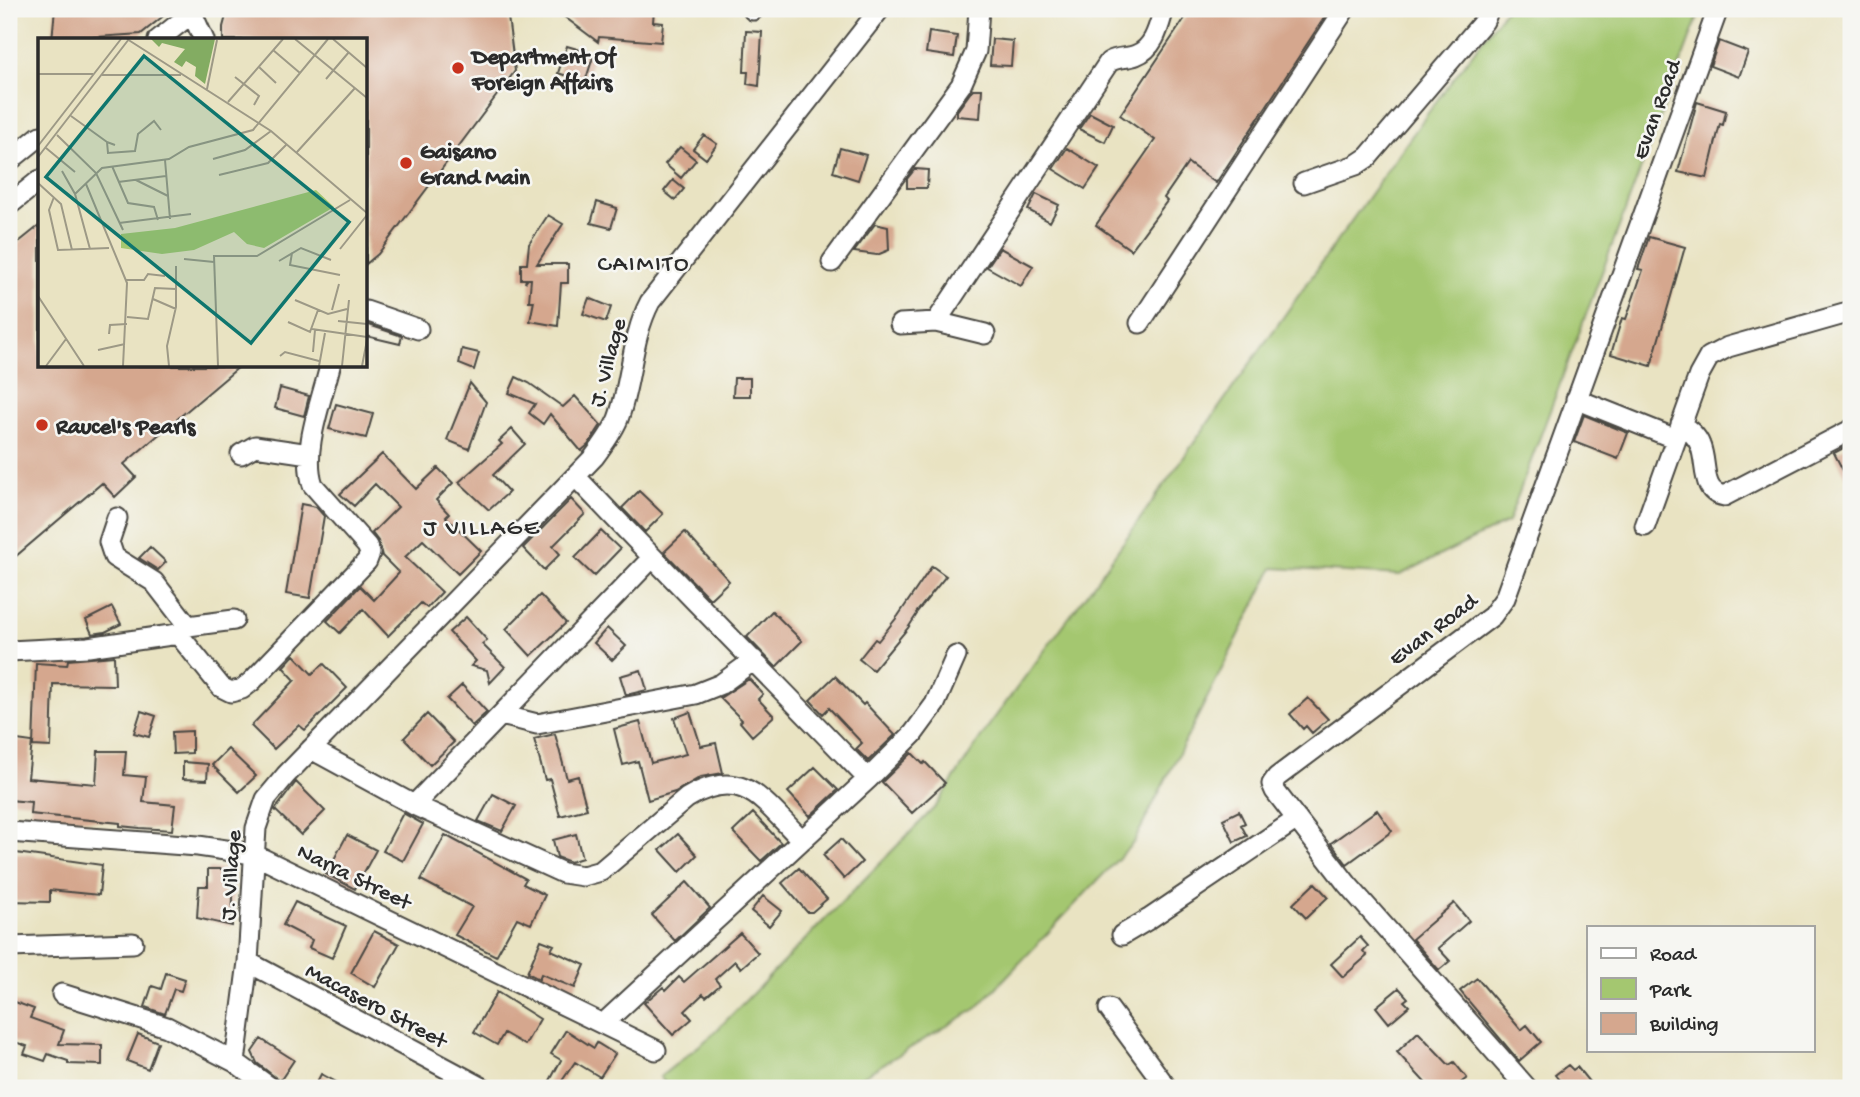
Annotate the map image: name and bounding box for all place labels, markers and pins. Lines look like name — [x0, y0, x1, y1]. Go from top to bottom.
place label: Department Of Foreign Affairs — [470, 45, 617, 98]
marker: Department Of Foreign Affairs — [450, 60, 466, 76]
place label: Gaisano Grand Main — [420, 140, 531, 193]
marker: Gaisano Grand Main — [398, 155, 414, 171]
place label: Raucel's Pearls — [55, 415, 197, 442]
marker: Raucel's Pearls — [34, 417, 50, 433]

